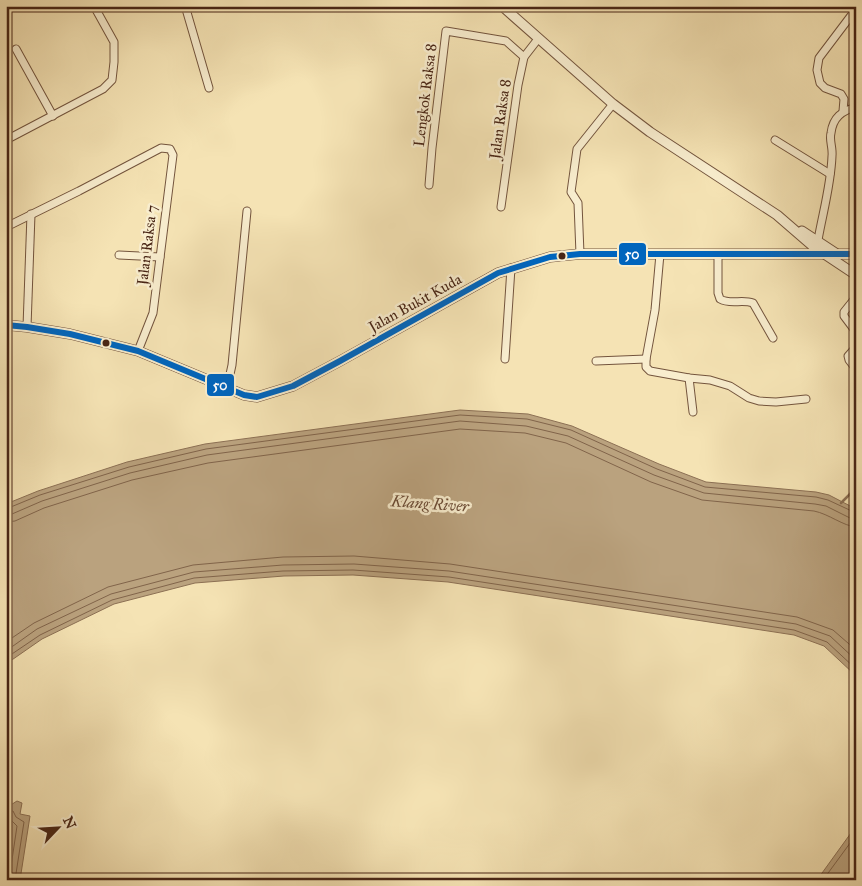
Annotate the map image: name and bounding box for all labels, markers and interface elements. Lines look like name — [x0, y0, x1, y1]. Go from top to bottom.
street label: Lengkok Raksa 8 — [410, 42, 440, 148]
street label: Jalan Raksa 8 — [485, 78, 516, 162]
street label: Jalan Raksa 7 — [133, 204, 162, 288]
line badge: 50 — [618, 242, 647, 266]
text: 50 — [625, 246, 639, 263]
unlabelled marker — [557, 251, 567, 261]
street label: Jalan Bukit Kuda — [364, 270, 466, 338]
unlabelled marker — [101, 338, 111, 348]
line badge: 50 — [206, 373, 235, 397]
text: 50 — [213, 377, 227, 394]
water label: Klang River — [389, 491, 471, 516]
north arrow — [32, 804, 82, 854]
text: N — [59, 814, 80, 832]

